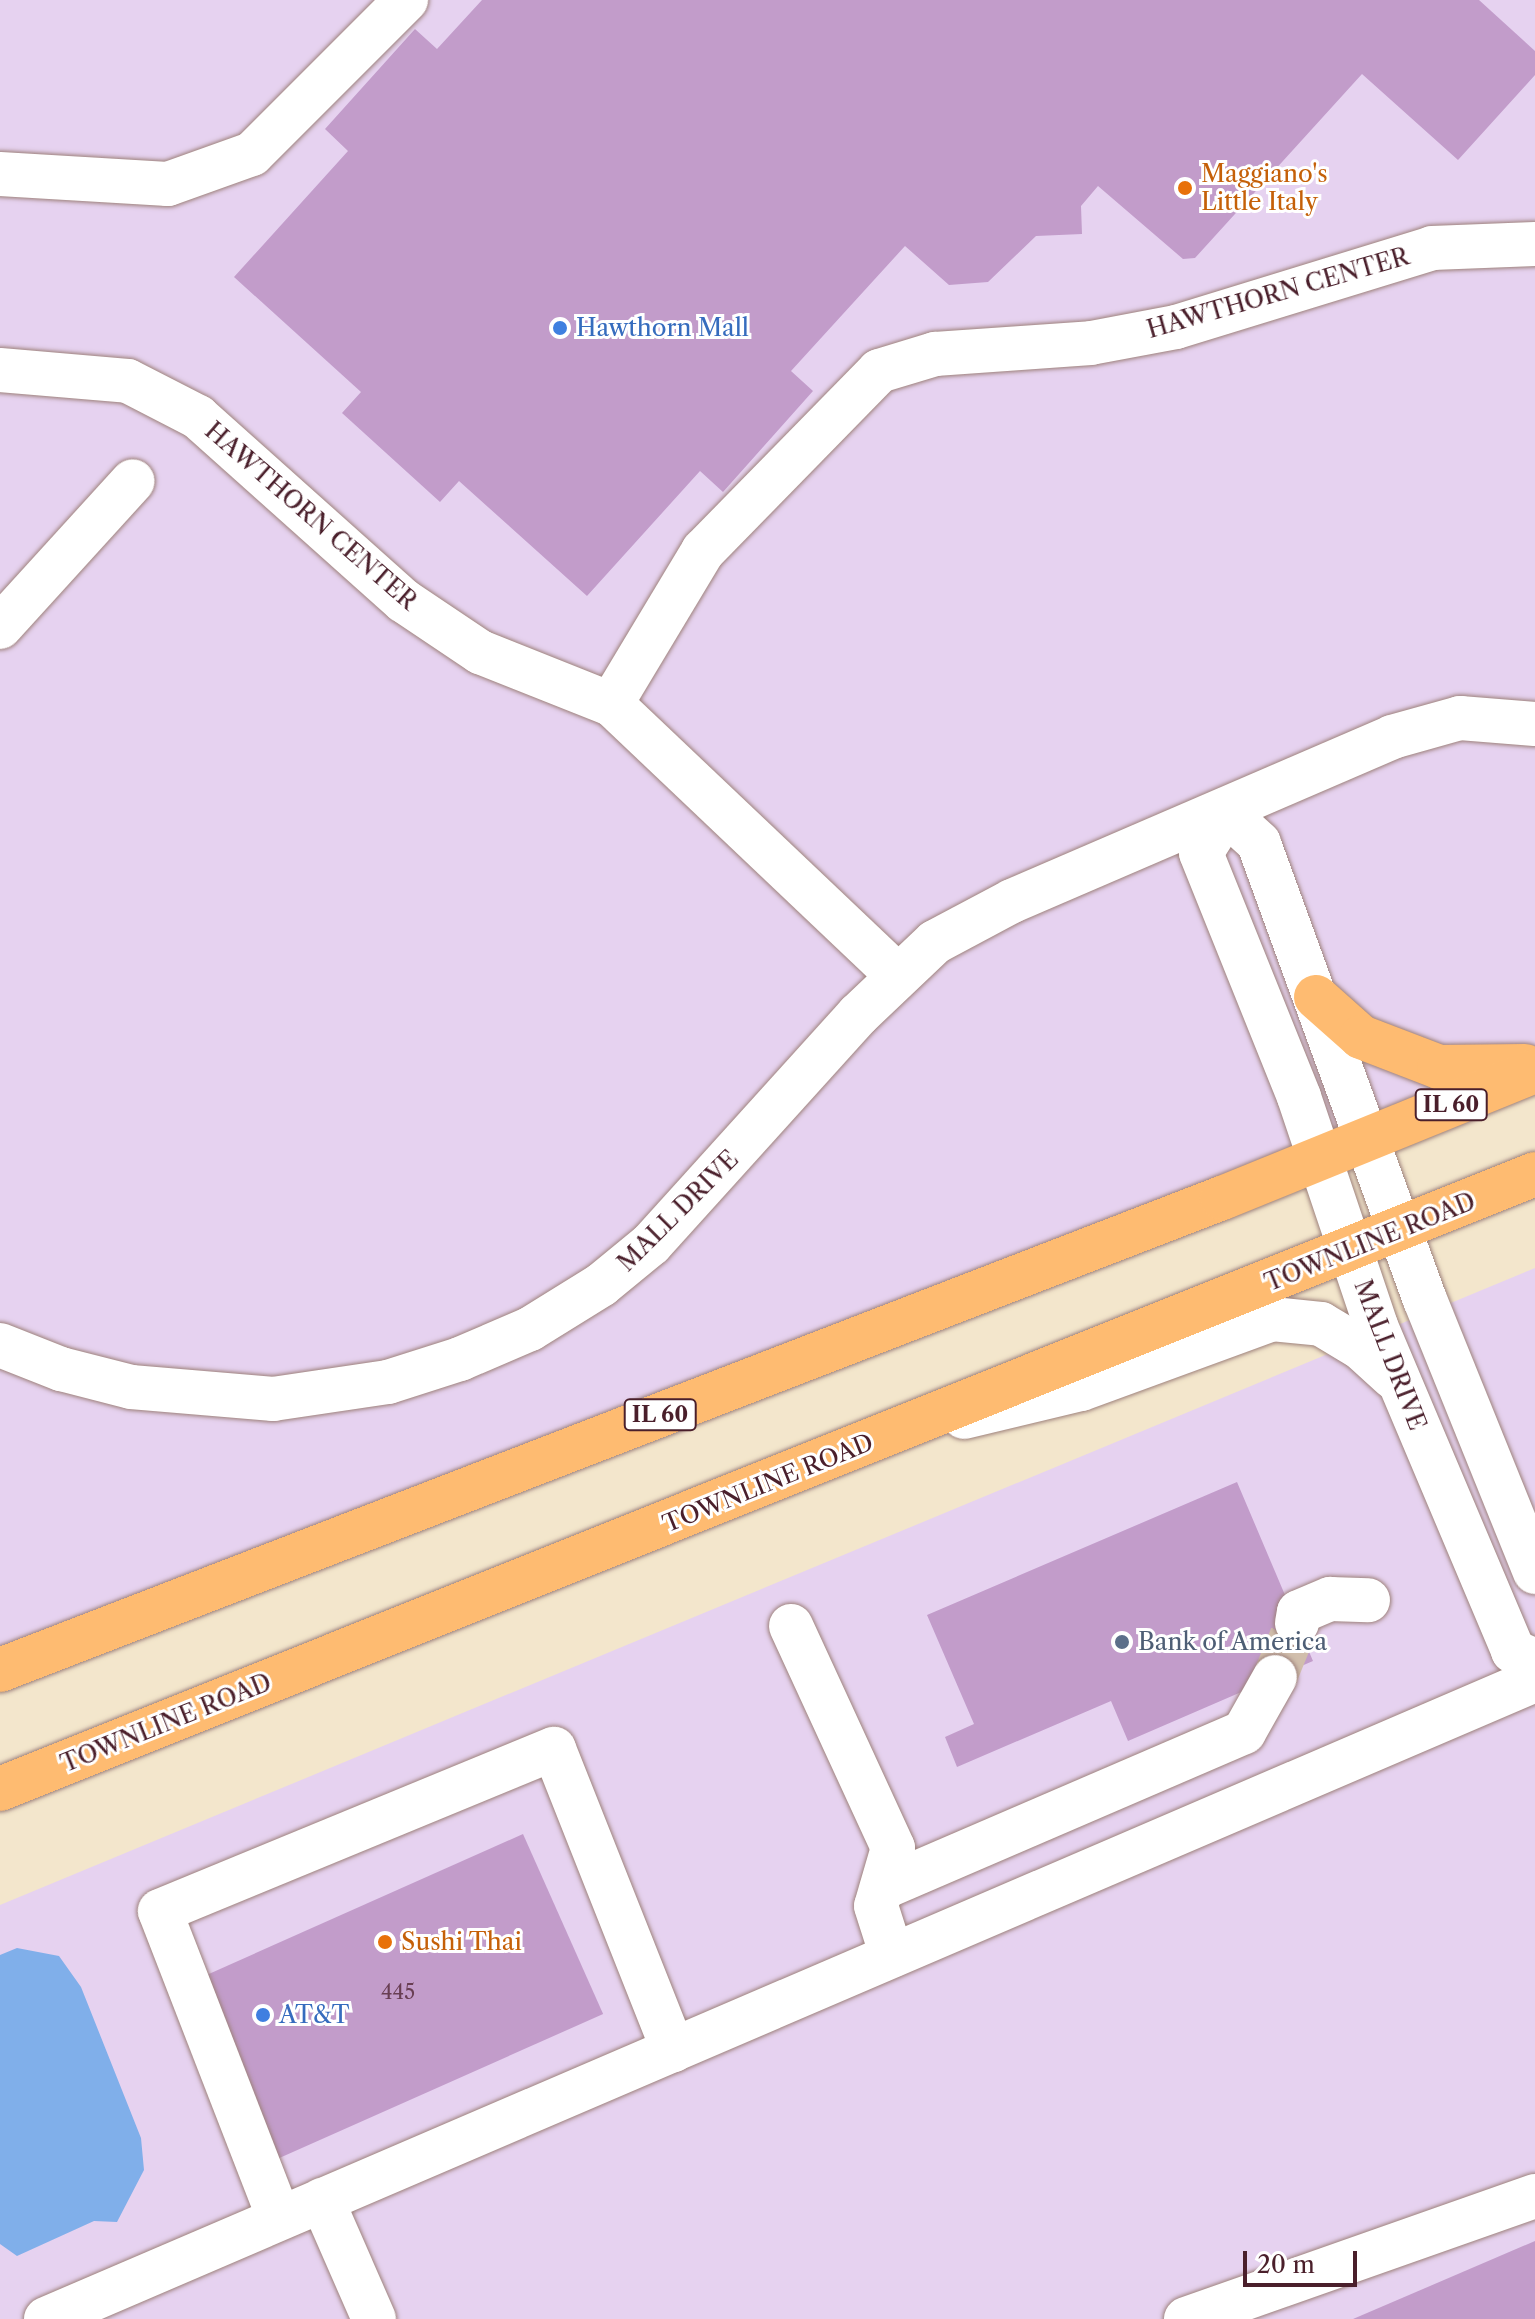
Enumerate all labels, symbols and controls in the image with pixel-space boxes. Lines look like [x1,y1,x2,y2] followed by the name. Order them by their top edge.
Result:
[1201,160,1328,216] place label: Maggiano's Little Italy
[1176,179,1194,197] marker: Maggiano's Little Italy
[1144,242,1412,344] street label: HAWTHORN CENTER
[576,314,749,342] place label: Hawthorn Mall
[551,319,569,337] marker: Hawthorn Mall
[199,416,423,616] street label: HAWTHORN CENTER
[1413,1087,1489,1123] road number: IL 60
[611,1144,745,1278] street label: MALL DRIVE
[1261,1187,1479,1297] street label: TOWNLINE ROAD
[1348,1275,1432,1435] street label: MALL DRIVE
[622,1397,698,1433] road number: IL 60
[659,1428,877,1538] street label: TOWNLINE ROAD
[1138,1628,1329,1656] place label: Bank of America
[1113,1633,1131,1651] marker: Bank of America
[57,1668,275,1778] street label: TOWNLINE ROAD
[401,1928,522,1956] place label: Sushi Thai
[376,1933,394,1951] marker: Sushi Thai
[381,1980,415,2004] house number: 445
[279,2001,349,2029] place label: AT&T
[254,2006,272,2024] marker: AT&T
[1247,2235,1361,2285] scale bar
[1257,2250,1315,2279] text: 20 m

